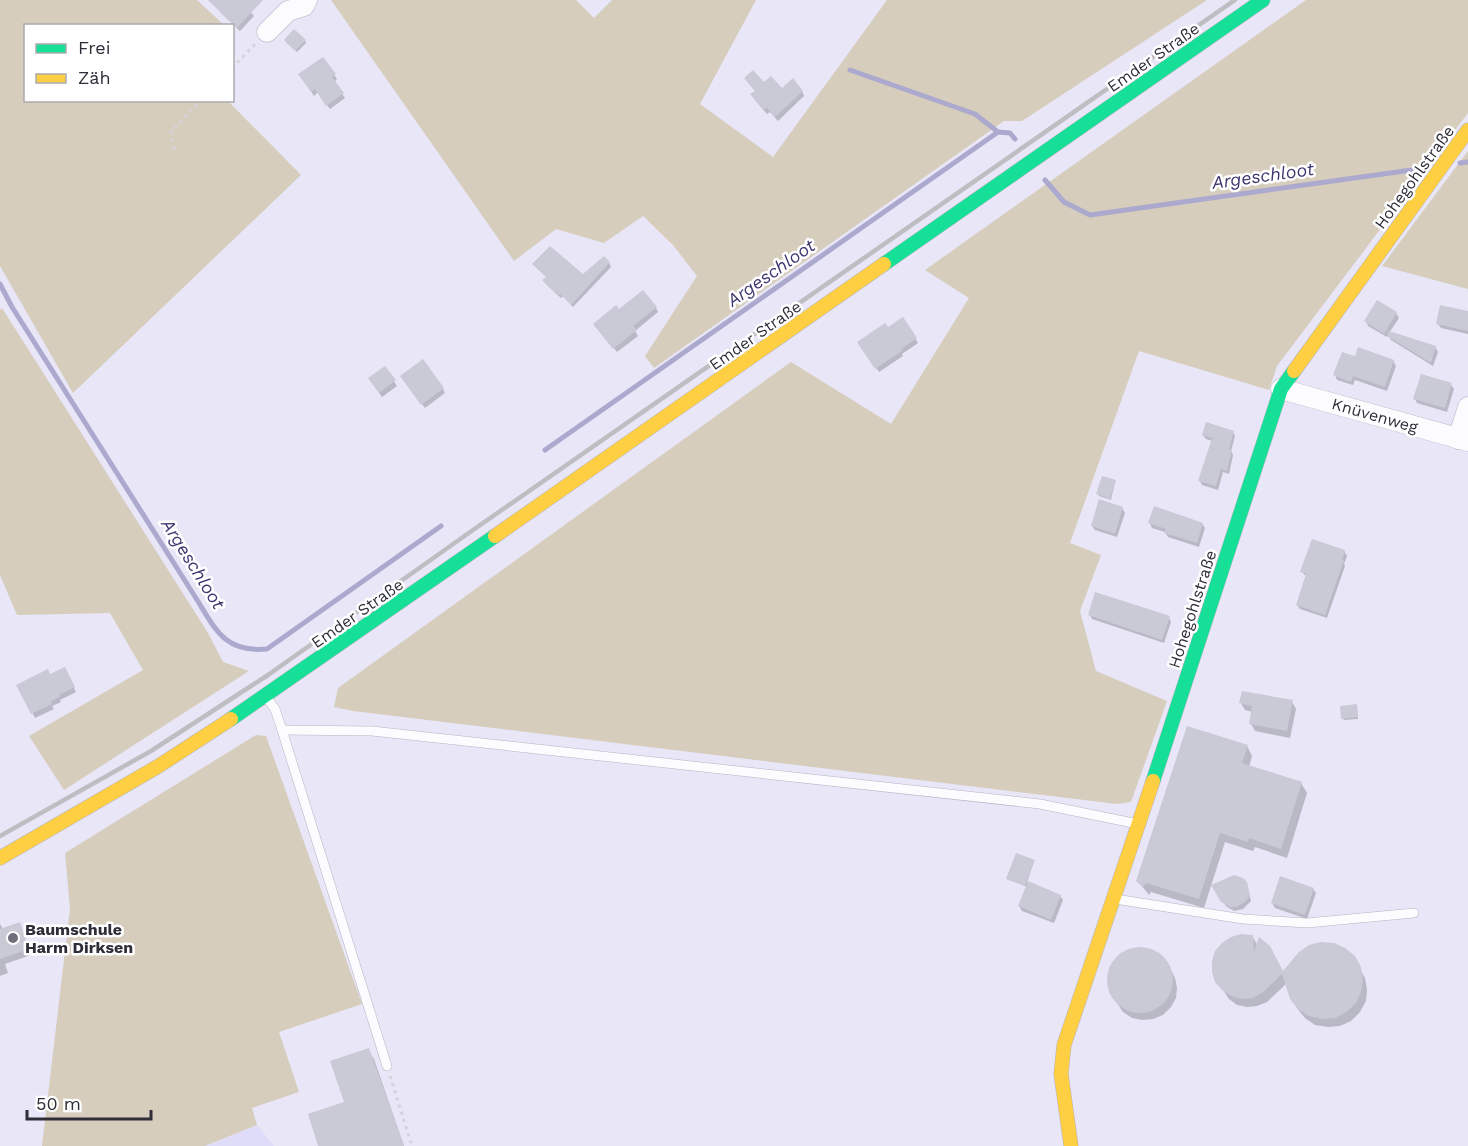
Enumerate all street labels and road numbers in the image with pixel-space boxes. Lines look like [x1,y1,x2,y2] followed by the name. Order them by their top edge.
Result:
[1104,19,1203,96] street label: Emder Straße
[1371,122,1458,233] street label: Hohegohlstraße
[706,297,805,374] street label: Emder Straße
[1330,394,1420,437] street label: Knüvenweg
[1164,548,1220,671] street label: Hohegohlstraße
[308,575,407,652] street label: Emder Straße

